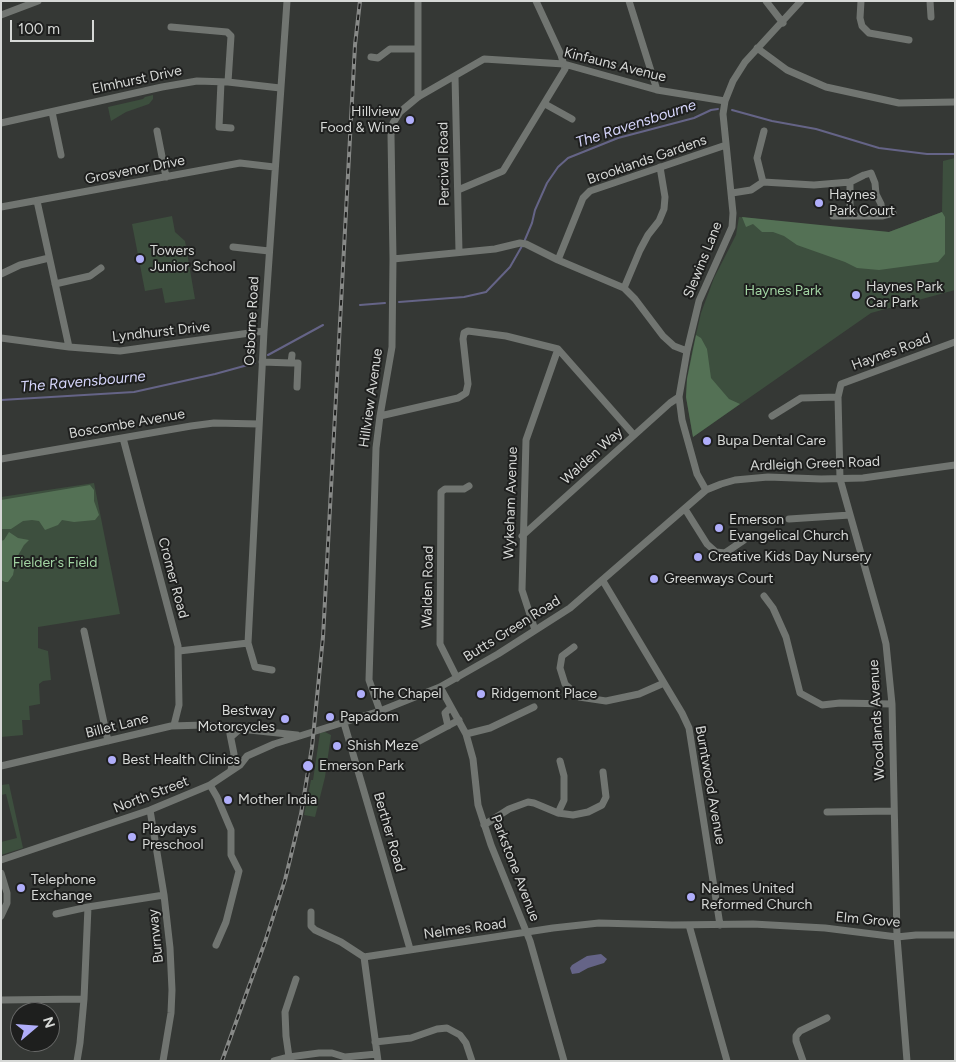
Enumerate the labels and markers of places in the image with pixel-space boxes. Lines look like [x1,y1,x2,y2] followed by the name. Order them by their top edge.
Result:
[320,104,400,136] place label: Hillview Food & Wine
[404,114,416,126] marker: Hillview Food & Wine
[829,187,895,220] place label: Haynes Park Court
[813,197,825,209] marker: Haynes Park Court
[150,243,236,276] place label: Towers Junior School
[134,253,146,265] marker: Towers Junior School
[866,279,943,312] place label: Haynes Park Car Park
[850,289,862,301] marker: Haynes Park Car Park
[717,433,826,449] place label: Bupa Dental Care
[701,435,713,447] marker: Bupa Dental Care
[729,512,849,544] place label: Emerson Evangelical Church
[713,522,725,534] marker: Emerson Evangelical Church
[708,549,871,565] place label: Creative Kids Day Nursery
[692,551,704,563] marker: Creative Kids Day Nursery
[664,571,774,587] place label: Greenways Court
[648,573,660,585] marker: Greenways Court
[371,686,442,702] place label: The Chapel
[491,686,597,702] place label: Ridgemont Place
[355,688,367,700] marker: The Chapel
[475,688,487,700] marker: Ridgemont Place
[198,703,275,736] place label: Bestway Motorcycles
[340,709,399,725] place label: Papadom
[324,711,336,723] marker: Papadom
[279,713,291,725] marker: Bestway Motorcycles
[347,738,418,754] place label: Shish Meze
[331,740,343,752] marker: Shish Meze
[122,752,240,768] place label: Best Health Clinics
[106,754,118,766] marker: Best Health Clinics
[319,758,404,774] place label: Emerson Park
[301,759,315,773] marker: Emerson Park
[238,792,317,808] place label: Mother India
[222,794,234,806] marker: Mother India
[142,821,204,854] place label: Playdays Preschool
[126,831,138,843] marker: Playdays Preschool
[31,872,96,904] place label: Telephone Exchange
[701,881,812,914] place label: Nelmes United Reformed Church
[15,882,27,894] marker: Telephone Exchange
[685,891,697,903] marker: Nelmes United Reformed Church

